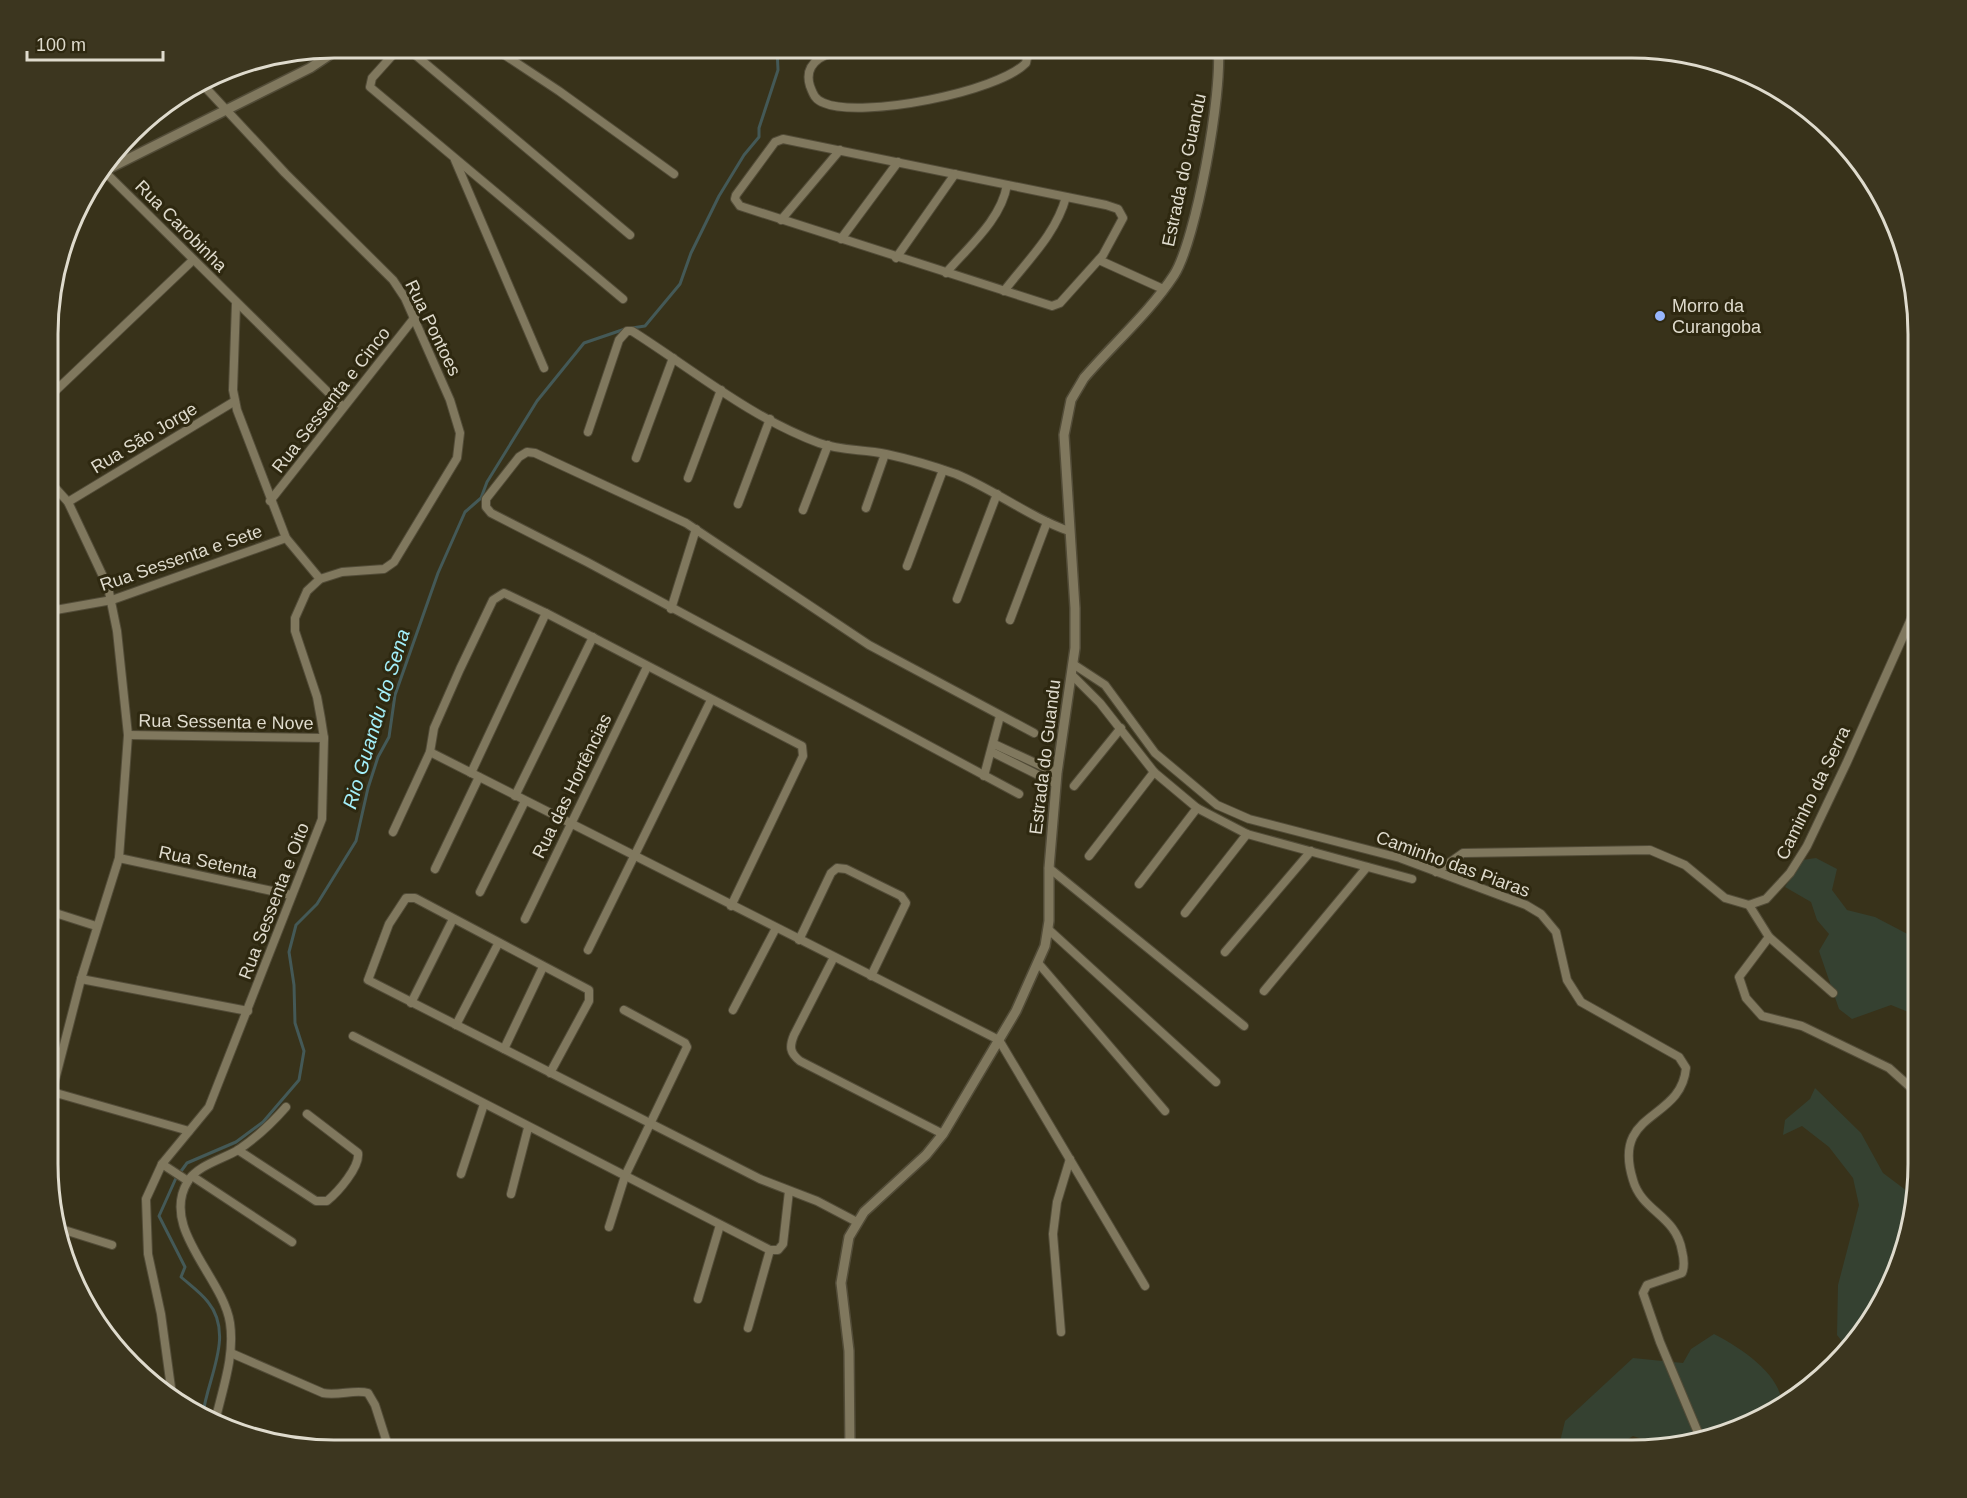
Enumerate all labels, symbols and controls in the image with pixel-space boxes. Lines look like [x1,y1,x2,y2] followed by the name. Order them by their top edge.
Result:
[27,24,164,62] scale bar
[36,35,86,55] text: 100 m
[1158,92,1210,248] street label: Estrada do Guandu
[131,176,232,277] street label: Rua Carobinha
[401,277,465,379] street label: Rua Pontoes
[1672,296,1762,337] place label: Morro da Curangoba
[1653,309,1667,323] marker: Morro da Curangoba
[268,323,394,477] street label: Rua Sessenta e Cinco
[87,399,201,477] street label: Rua São Jorge
[97,521,265,595] street label: Rua Sessenta e Sete
[338,626,414,812] water label: Rio Guandu do Sena
[1026,678,1064,836] street label: Estrada do Guandu
[138,710,314,734] street label: Rua Sessenta e Nove
[528,711,616,861] street label: Rua das Hortências
[1772,722,1854,863] street label: Caminho da Serra
[235,820,313,982] street label: Rua Sessenta e Oito
[1373,827,1533,901] street label: Caminho das Piaras
[157,842,260,882] street label: Rua Setenta

